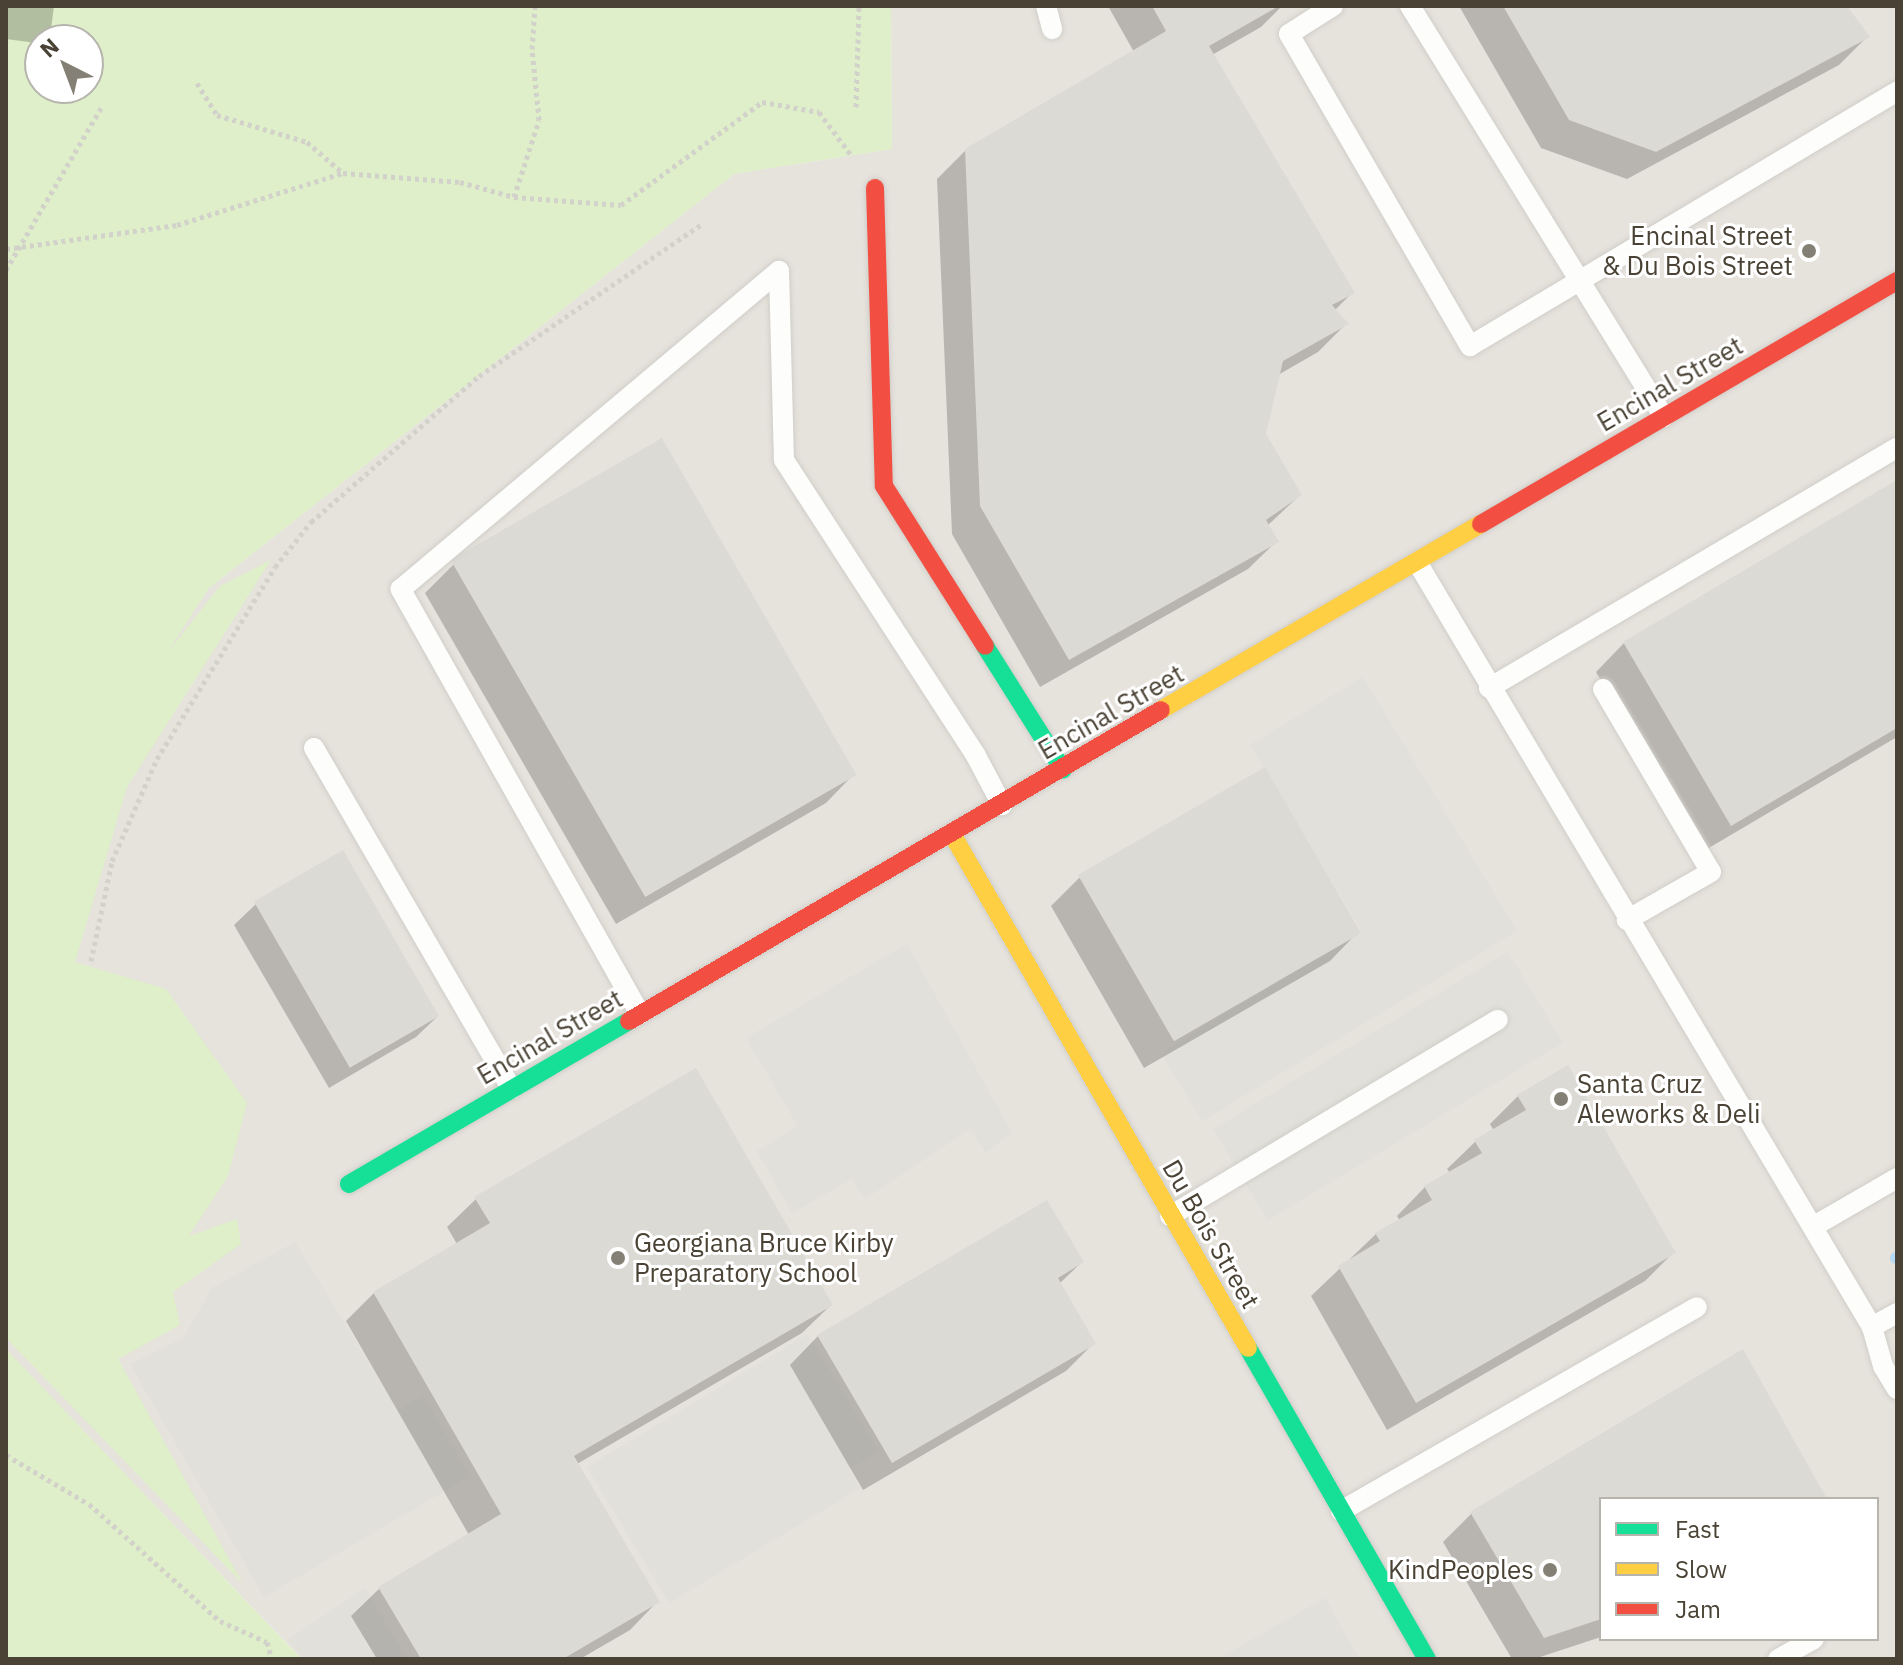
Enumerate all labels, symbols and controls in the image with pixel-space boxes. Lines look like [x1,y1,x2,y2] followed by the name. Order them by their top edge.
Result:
[24,24,104,104] north arrow
[33,31,65,63] text: N
[1602,220,1793,282] place label: Encinal Street & Du Bois Street
[1800,242,1818,260] marker: Encinal Street & Du Bois Street
[1592,330,1748,438] street label: Encinal Street
[1033,658,1189,766] street label: Encinal Street
[472,983,628,1091] street label: Encinal Street
[1577,1068,1761,1130] place label: Santa Cruz Aleworks & Deli
[1552,1090,1570,1108] marker: Santa Cruz Aleworks & Deli
[1156,1154,1266,1314] street label: Du Bois Street
[634,1227,894,1288] place label: Georgiana Bruce Kirby Preparatory School
[609,1249,627,1267] marker: Georgiana Bruce Kirby Preparatory School
[1599,1497,1879,1641] legend
[1675,1513,1720,1545] text: Fast
[1675,1553,1727,1585] text: Slow
[1388,1554,1534,1586] place label: KindPeoples
[1541,1561,1559,1579] marker: KindPeoples
[1675,1593,1721,1625] text: Jam

